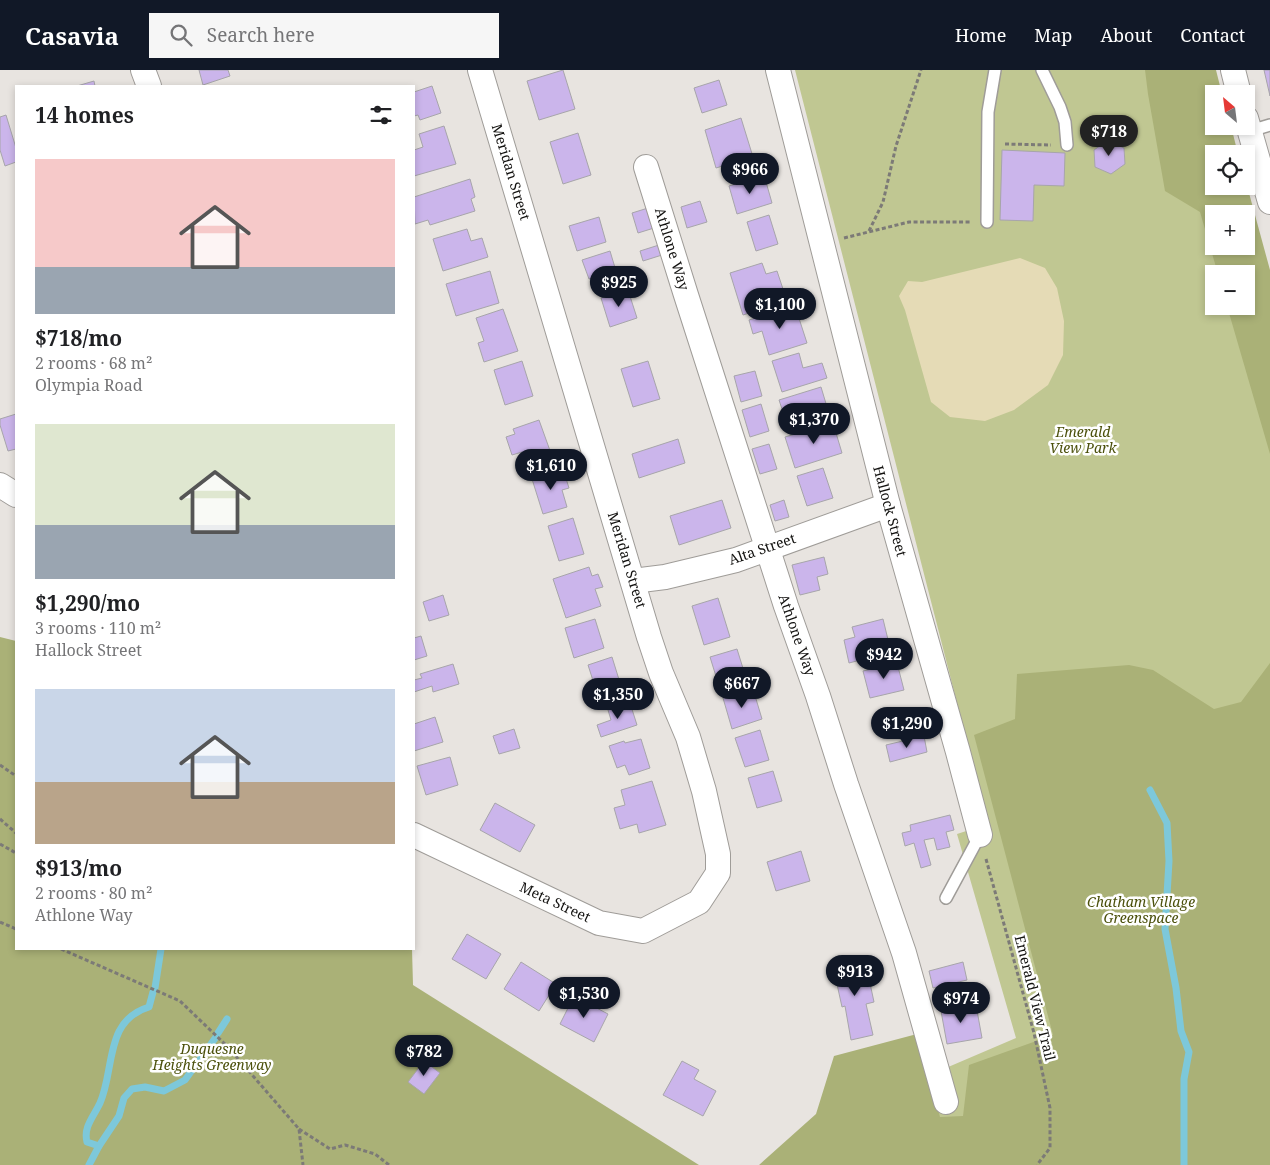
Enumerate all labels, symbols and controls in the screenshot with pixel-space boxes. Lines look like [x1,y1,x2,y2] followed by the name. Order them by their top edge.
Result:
[149,13,499,58] search box
[25,19,119,52] text: Casavia
[167,21,195,49] icon: search
[207,22,315,48] text: Search here
[955,23,1006,47] text: Home
[1034,23,1072,47] text: Map
[1100,23,1152,47] text: About
[1180,23,1245,47] text: Contact
[1205,85,1255,135] north arrow
[1205,85,1255,315] map controls
[35,101,134,129] text: 14 homes
[367,101,395,129] icon: filters
[1079,114,1139,157] pin: $718
[1091,120,1127,142] text: $718
[488,121,535,222] street label: Meridan Street
[1205,145,1255,195] button: locate
[720,152,780,195] pin: $966
[732,158,768,180] text: $966
[170,192,260,282] icon: home
[651,205,694,293] street label: Athlone Way
[1205,205,1255,255] button: +
[1205,265,1255,315] button: −
[589,266,649,308] pin: $925
[601,271,637,293] text: $925
[739,288,821,330] pin: $1,100
[755,293,805,315] text: $1,100
[35,324,122,352] text: $718/mo
[35,352,152,374] text: 2 rooms · 68 m²
[35,374,143,396] text: Olympia Road
[773,402,855,445] pin: $1,370
[789,408,839,430] text: $1,370
[1049,422,1118,457] park label: Emerald View Park
[510,448,592,491] pin: $1,610
[526,454,576,476] text: $1,610
[170,457,260,547] icon: home
[869,463,912,559] street label: Hallock Street
[604,509,651,610] street label: Meridan Street
[726,528,798,569] street label: Alta Street
[35,589,140,617] text: $1,290/mo
[775,591,820,678] street label: Athlone Way
[35,617,161,639] text: 3 rooms · 110 m²
[854,638,914,680] pin: $942
[35,639,142,661] text: Hallock Street
[866,643,902,665] text: $942
[712,666,772,709] pin: $667
[724,672,760,694] text: $667
[577,678,659,720] pin: $1,350
[593,683,643,705] text: $1,350
[866,706,948,749] pin: $1,290
[882,712,932,734] text: $1,290
[170,722,260,812] icon: home
[35,854,122,882] text: $913/mo
[517,877,594,926] street label: Meta Street
[35,882,152,904] text: 2 rooms · 80 m²
[1087,892,1195,927] park label: Chatham Village Greenspace
[35,904,133,926] text: Athlone Way
[1011,933,1060,1063] street label: Emerald View Trail
[825,954,885,997] pin: $913
[837,960,873,982] text: $913
[543,976,625,1019] pin: $1,530
[559,982,609,1004] text: $1,530
[931,982,991,1024] pin: $974
[943,987,979,1009] text: $974
[394,1034,454,1077] pin: $782
[152,1039,271,1074] park label: Duquesne Heights Greenway
[406,1040,442,1062] text: $782

